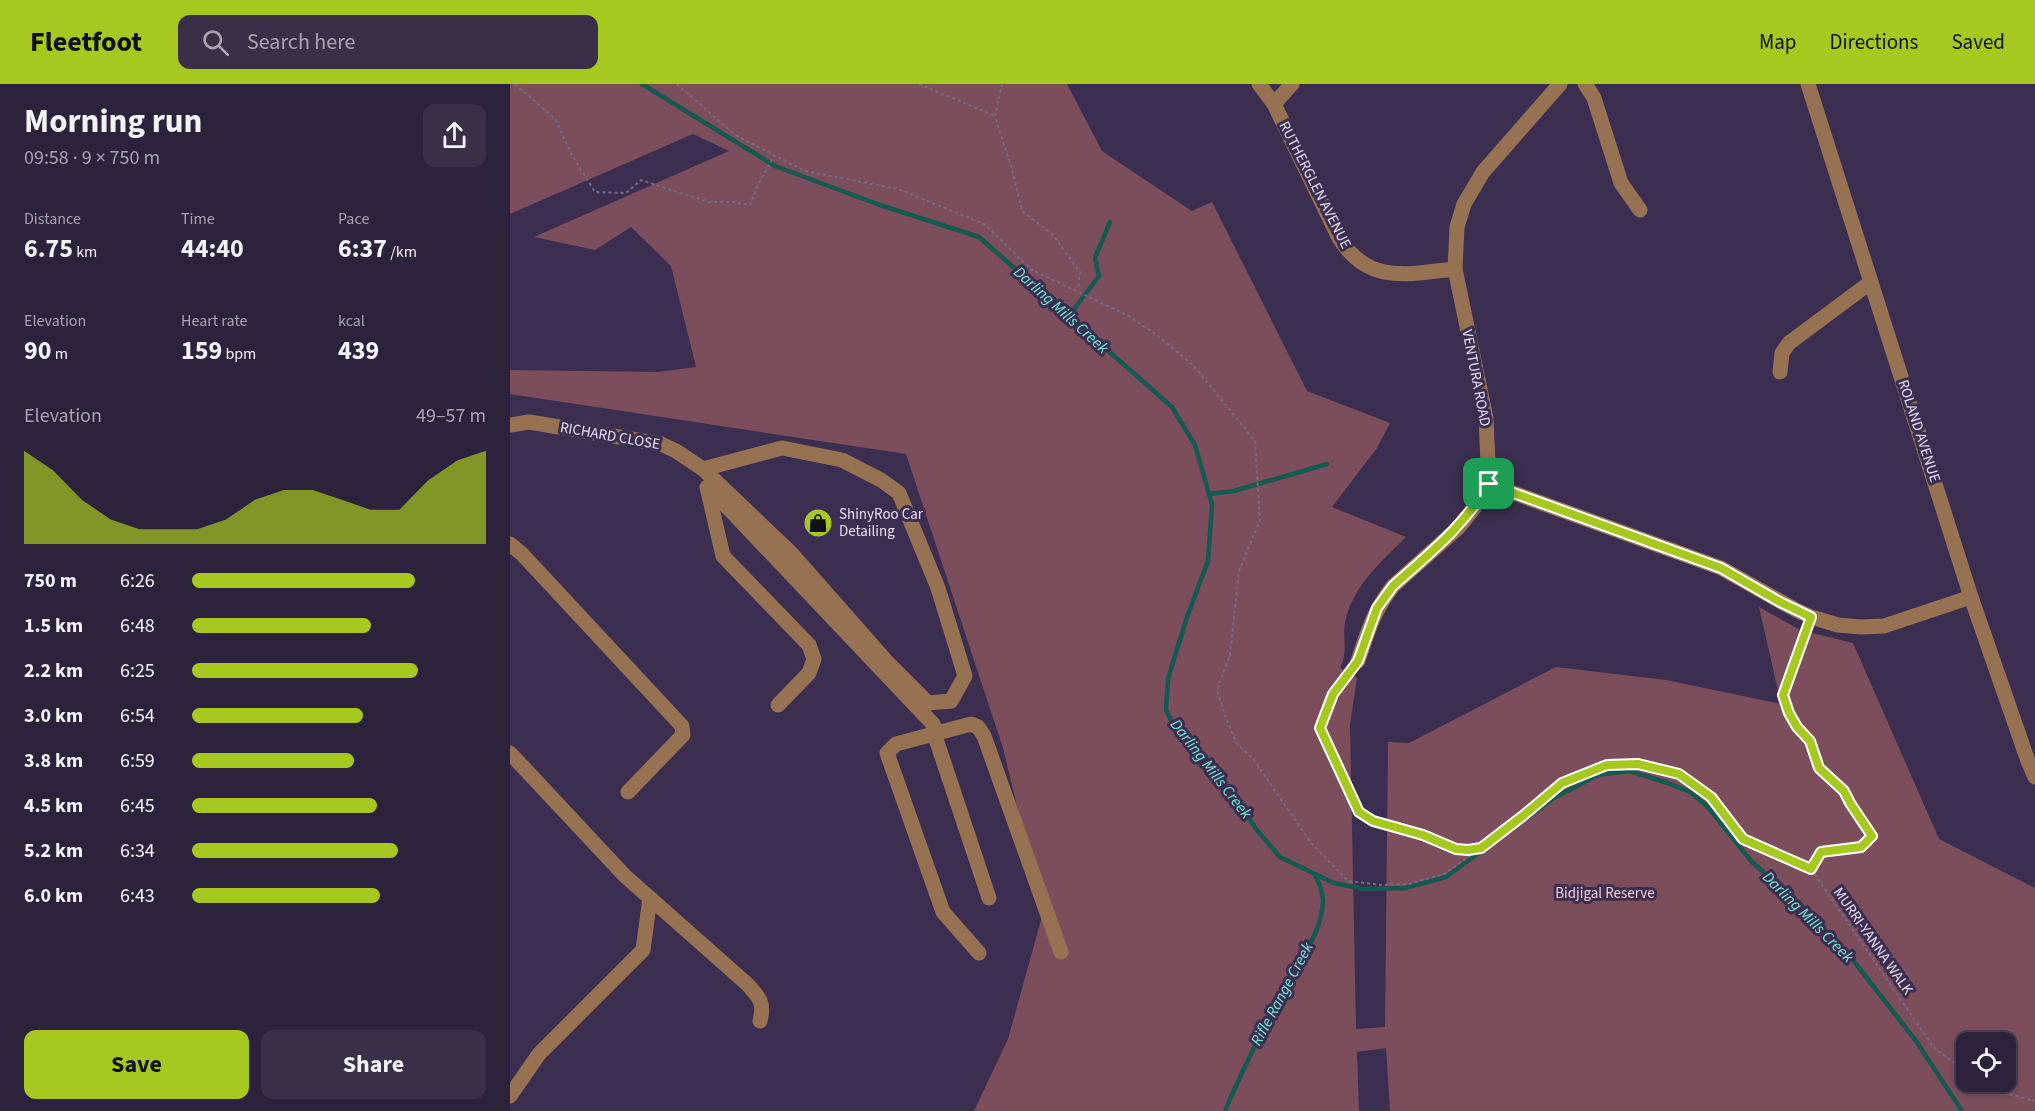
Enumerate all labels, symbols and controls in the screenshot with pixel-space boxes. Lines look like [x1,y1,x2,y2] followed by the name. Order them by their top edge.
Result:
[178,15,598,69] search box
[30,22,142,62] text: Fleetfoot
[199,26,232,59] icon: search
[247,26,355,58] text: Search here
[1759,27,1797,57] text: Map
[1830,27,1918,57] text: Directions
[1951,27,2005,57] text: Saved
[24,98,202,145] text: Morning run
[423,104,486,167] button: share
[1274,118,1356,252] street label: RUTHERGLEN AVENUE
[24,144,160,172] text: 09:58 · 9 × 750 m
[24,208,81,230] text: Distance
[181,208,215,230] text: Time
[338,208,369,230] text: Pace
[24,230,73,267] text: 6.75
[181,230,244,267] text: 44:40
[338,230,387,267] text: 6:37
[73,241,97,263] text: km
[387,241,417,263] text: /km
[1009,261,1114,359] water label: Darling Mills Creek
[24,310,86,332] text: Elevation
[181,310,248,332] text: Heart rate
[338,310,365,332] text: kcal
[1456,328,1496,428] street label: VENTURA ROAD
[24,332,51,369] text: 90
[181,332,222,369] text: 159
[338,332,379,369] text: 439
[51,343,68,365] text: m
[222,343,256,365] text: bpm
[1893,377,1946,485] street label: ROLAND AVENUE
[24,402,102,430] text: Elevation
[416,402,486,430] text: 49–57 m
[558,417,662,455] street label: RICHARD CLOSE
[1463,458,1514,509] pin
[1472,467,1505,500] icon: arrive
[839,504,924,542] place label: ShinyRoo Car Detailing
[802,507,834,539] shop icon: ShinyRoo Car Detailing
[24,567,77,595] text: 750 m
[120,567,155,595] text: 6:26
[24,612,83,640] text: 1.5 km
[120,612,155,640] text: 6:48
[24,657,83,685] text: 2.2 km
[120,657,155,685] text: 6:25
[24,702,83,730] text: 3.0 km
[120,702,155,730] text: 6:54
[1165,715,1257,824] water label: Darling Mills Creek
[24,747,83,775] text: 3.8 km
[120,747,155,775] text: 6:59
[24,792,83,820] text: 4.5 km
[120,792,155,820] text: 6:45
[24,837,83,865] text: 5.2 km
[120,837,155,865] text: 6:34
[1757,866,1859,968] water label: Darling Mills Creek
[24,882,83,910] text: 6.0 km
[120,882,155,910] text: 6:43
[1555,883,1655,904] park label: Bidjigal Reserve
[1828,883,1918,999] street label: MURRI-YANNA WALK
[1245,938,1319,1050] water label: Rifle Range Creek
[24,1030,249,1099] button: Save
[261,1030,486,1099] button: Share
[1956,1032,2016,1092] map controls
[1956,1032,2016,1092] button: locate

